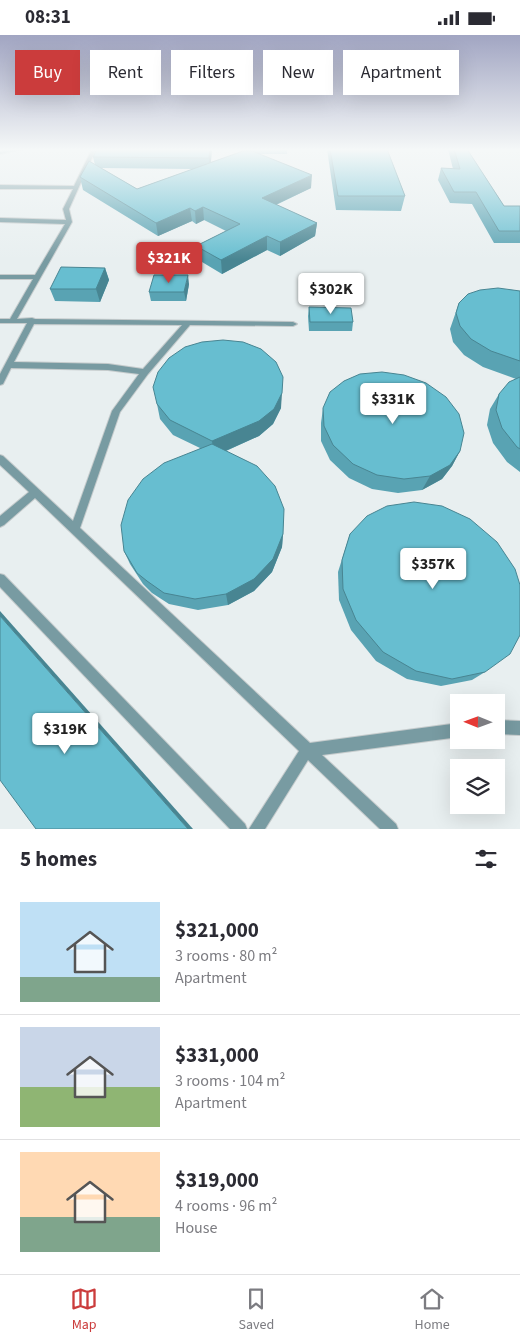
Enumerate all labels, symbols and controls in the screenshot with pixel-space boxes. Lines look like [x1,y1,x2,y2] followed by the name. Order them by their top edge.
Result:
[25,4,71,31] text: 08:31
[15,50,80,95] chip: Buy
[90,50,161,95] chip: Rent
[171,50,253,95] chip: Filters
[263,50,333,95] chip: New
[343,50,459,95] chip: Apartment
[134,241,204,284] pin: $321K
[147,247,191,269] text: $321K
[296,273,366,315] pin: $302K
[309,278,353,300] text: $302K
[358,383,428,425] pin: $331K
[371,388,415,410] text: $331K
[398,547,468,590] pin: $357K
[411,553,455,575] text: $357K
[450,694,505,749] north arrow
[450,694,505,814] map controls
[30,713,100,755] pin: $319K
[43,718,87,740] text: $319K
[450,759,505,814] button: layers
[20,844,97,874] text: 5 homes
[472,845,500,873] icon: filters
[175,915,259,945] text: $321,000
[60,922,120,982] icon: home
[175,945,277,967] text: 3 rooms · 80 m²
[175,967,247,989] text: Apartment
[175,1040,259,1070] text: $331,000
[60,1047,120,1107] icon: home
[175,1070,285,1092] text: 3 rooms · 104 m²
[175,1092,247,1114] text: Apartment
[175,1165,259,1195] text: $319,000
[60,1172,120,1232] icon: home
[175,1195,277,1217] text: 4 rooms · 96 m²
[175,1217,217,1239] text: House
[70,1285,98,1335] tab: Map
[238,1285,274,1335] tab: Saved
[415,1285,450,1335] tab: Home

